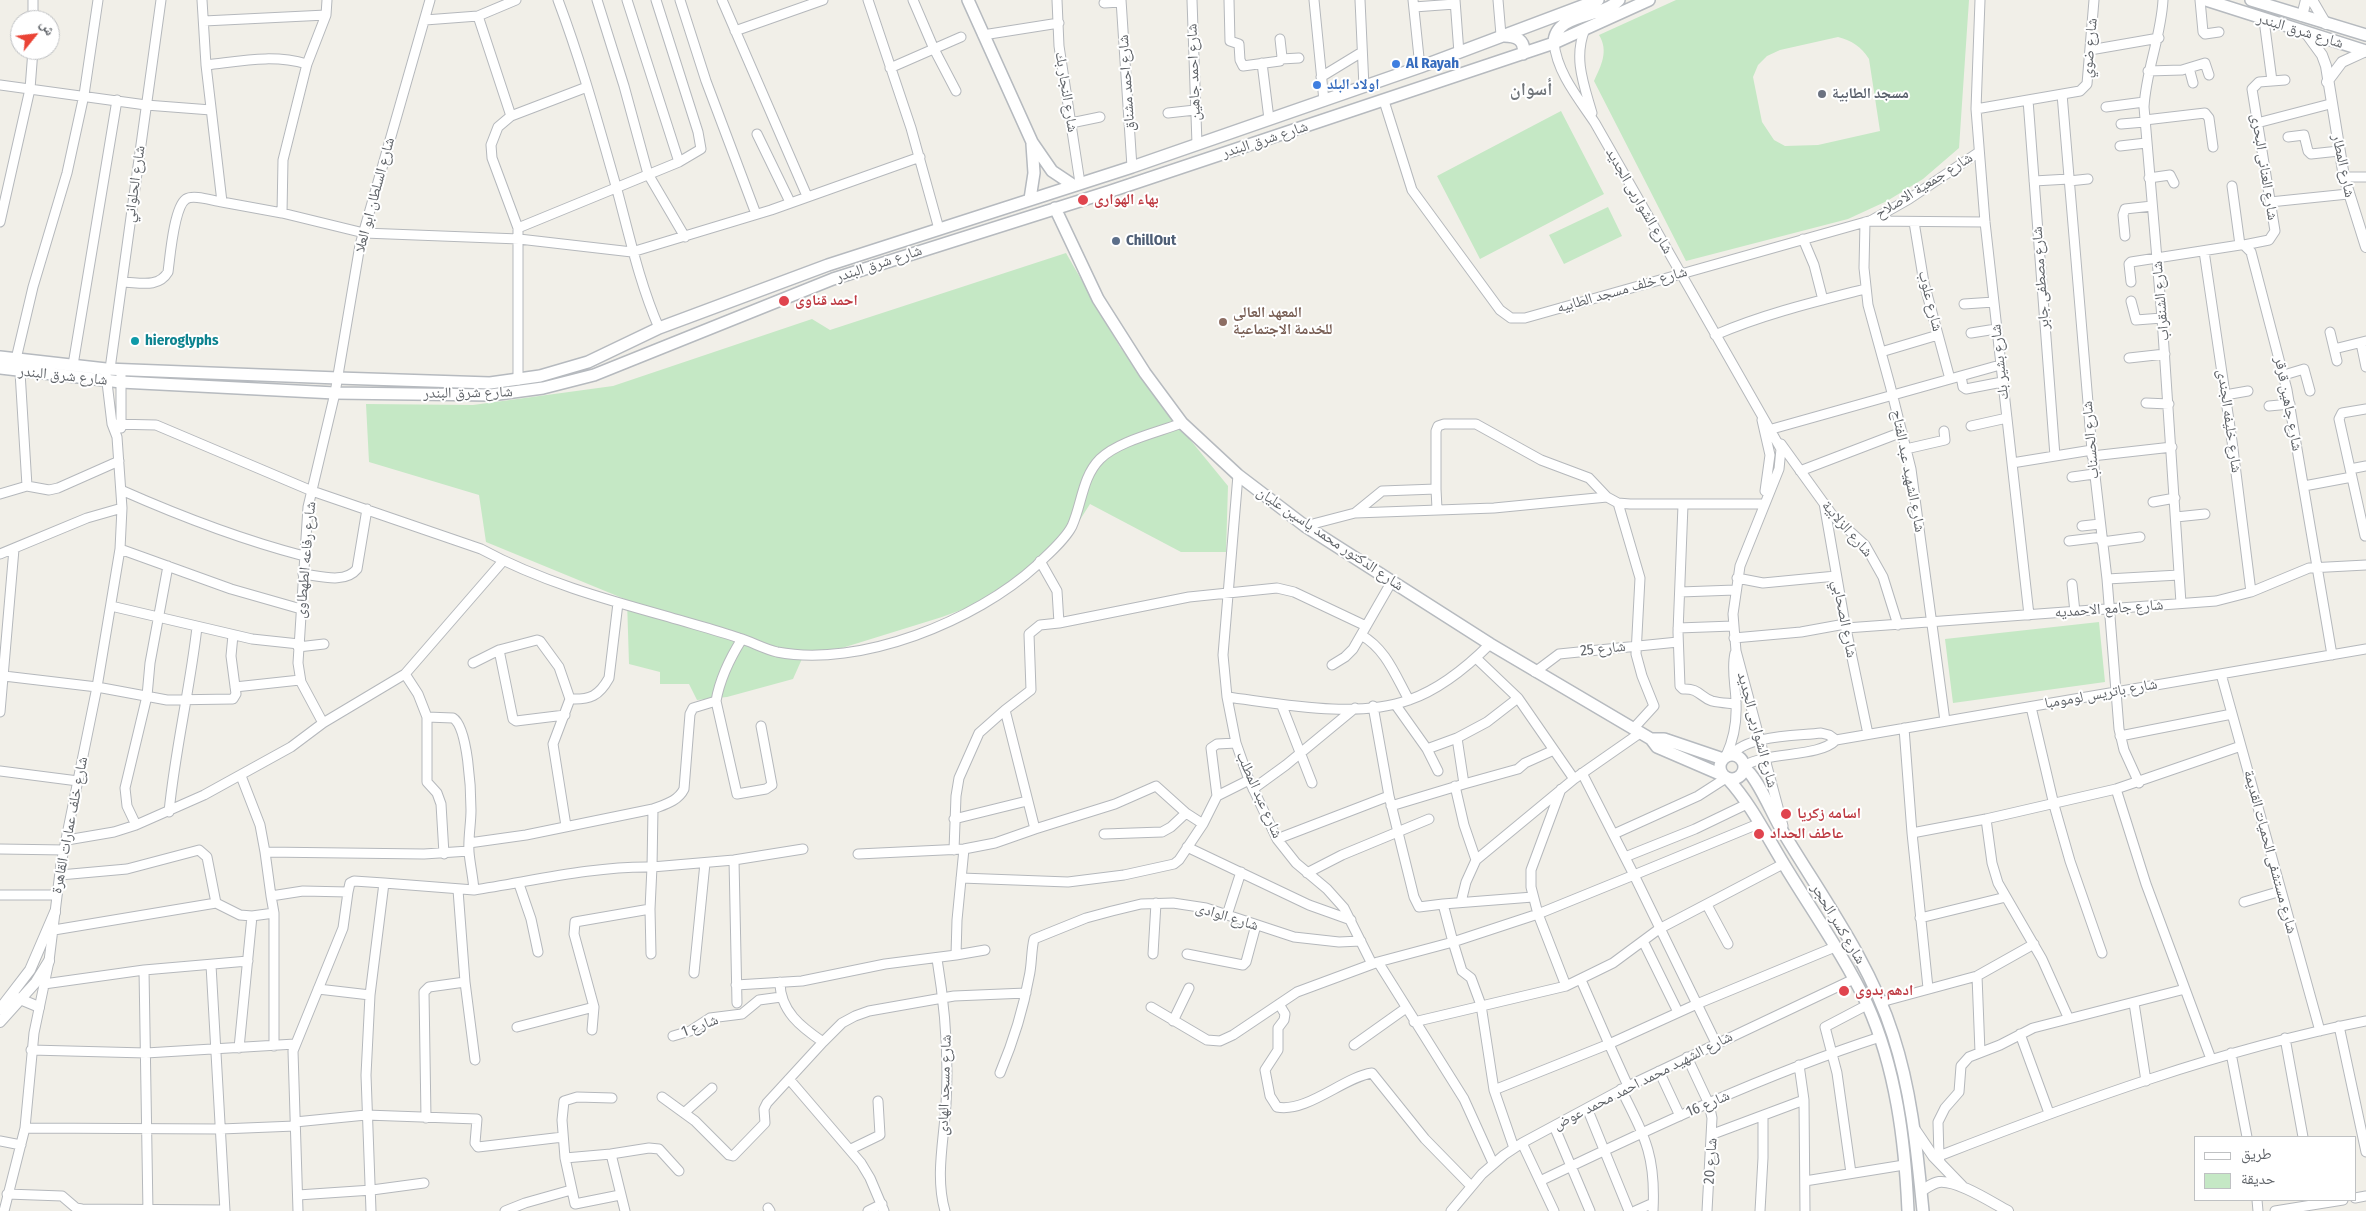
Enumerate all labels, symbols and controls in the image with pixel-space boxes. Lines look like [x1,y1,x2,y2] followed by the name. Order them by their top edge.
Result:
[2255,9,2345,53] street label: شارع شرق البندر
[10,10,60,60] north arrow
[37,17,59,39] text: ش
[2078,17,2102,79] street label: شارع ضوي
[1183,23,1205,121] street label: شارع احمد جاهين
[1115,34,1139,132] street label: شارع احمد مشناق
[1051,50,1081,134] street label: شارع النجار بك
[1406,55,1459,73] place label: Al Rayah
[1390,58,1402,70] marker: Al Rayah
[1327,76,1379,94] place label: اولاد البلد
[1311,79,1323,91] marker: اولاد البلد
[1510,79,1552,101] district label: أسوان
[1832,85,1909,103] place label: مسجد الطابية
[1816,88,1828,100] marker: مسجد الطابية
[2247,112,2281,222] street label: شارع العنانى البحرى
[1220,118,1310,162] street label: شارع شرق البندر
[2328,133,2358,199] street label: شارع المطار
[351,136,399,254] street label: شارع السلطان ابو العلا
[121,144,149,224] street label: شارع الحلواني
[1601,145,1677,257] street label: شارع الشواربى الجديد
[1872,149,1976,223] street label: شارع جمعية الاصلاح
[1094,191,1159,209] place label: بهاء الهوارى
[1076,193,1090,207] marker: بهاء الهوارى
[2028,226,2054,330] street label: شارع مصطفى جابر
[1126,232,1176,250] place label: ChillOut
[1110,235,1122,247] marker: ChillOut
[834,242,924,286] street label: شارع شرق البندر
[2149,260,2173,342] street label: شارع الشنقراب
[1555,263,1689,317] street label: شارع خلف مسجد الطابيه
[1914,269,1946,333] street label: شارع علوب
[795,292,858,310] place label: احمد قناوى
[777,294,791,308] marker: احمد قناوى
[1233,304,1333,339] place label: المعهد العالى للخدمة الاجتماعية
[1217,316,1229,328] marker: المعهد العالى للخدمة الاجتماعية
[1987,323,2013,401] street label: شارع بشير بك
[145,332,219,350] place label: hieroglyphs
[129,335,141,347] marker: hieroglyphs
[2270,355,2306,453] street label: شارع جاهين قرقر
[17,362,109,390] street label: شارع شرق البندر
[2213,368,2245,474] street label: شارع خليفه الجندى
[423,383,513,403] street label: شارع شرق البندر
[2079,400,2103,480] street label: شارع الحسناب
[1887,408,1929,534] street label: شارع الشهيد عبد الفتاح
[1253,483,1407,595] street label: شارع الدكتور محمد ياسين عليان
[1818,497,1876,561] street label: شارع الزلابية
[292,501,320,619] street label: شارع رفاعه الطهطاوى
[1828,579,1860,659] street label: شارع الصحابي
[2054,596,2164,622] street label: شارع جامع الاحمديه
[1579,638,1627,660] street label: شارع 25
[1733,670,1781,790] street label: شارع الشواربى الجديد
[2043,675,2159,713] street label: شارع باتريس لومومبا
[1232,749,1286,841] street label: شارع عبد المطلب
[48,755,92,895] street label: شارع خلف عمارات القاهرة
[2239,768,2301,936] street label: شارع مستشفى الحميات القديمة
[1797,805,1861,823] place label: اسامه زكريا
[1779,807,1793,821] marker: اسامه زكريا
[1770,825,1843,843] place label: عاطف الحداد
[1752,827,1766,841] marker: عاطف الحداد
[1807,881,1869,967] street label: شارع كسر الحجر
[1193,899,1261,935] street label: شارع الوادى
[1855,982,1913,1000] place label: ادهم بدوى
[1837,984,1851,998] marker: ادهم بدوى
[679,1011,721,1041] street label: شارع 1
[1550,1028,1736,1134] street label: شارع الشهيد محمد احمد محمد عوض
[934,1034,956,1136] street label: شارع مسجد الهادى
[1684,1087,1732,1121] street label: شارع 16
[2194,1136,2356,1201] legend
[1700,1137,1722,1185] street label: شارع 20
[2241,1145,2272,1163] text: طريق
[2241,1170,2275,1188] text: حديقة

